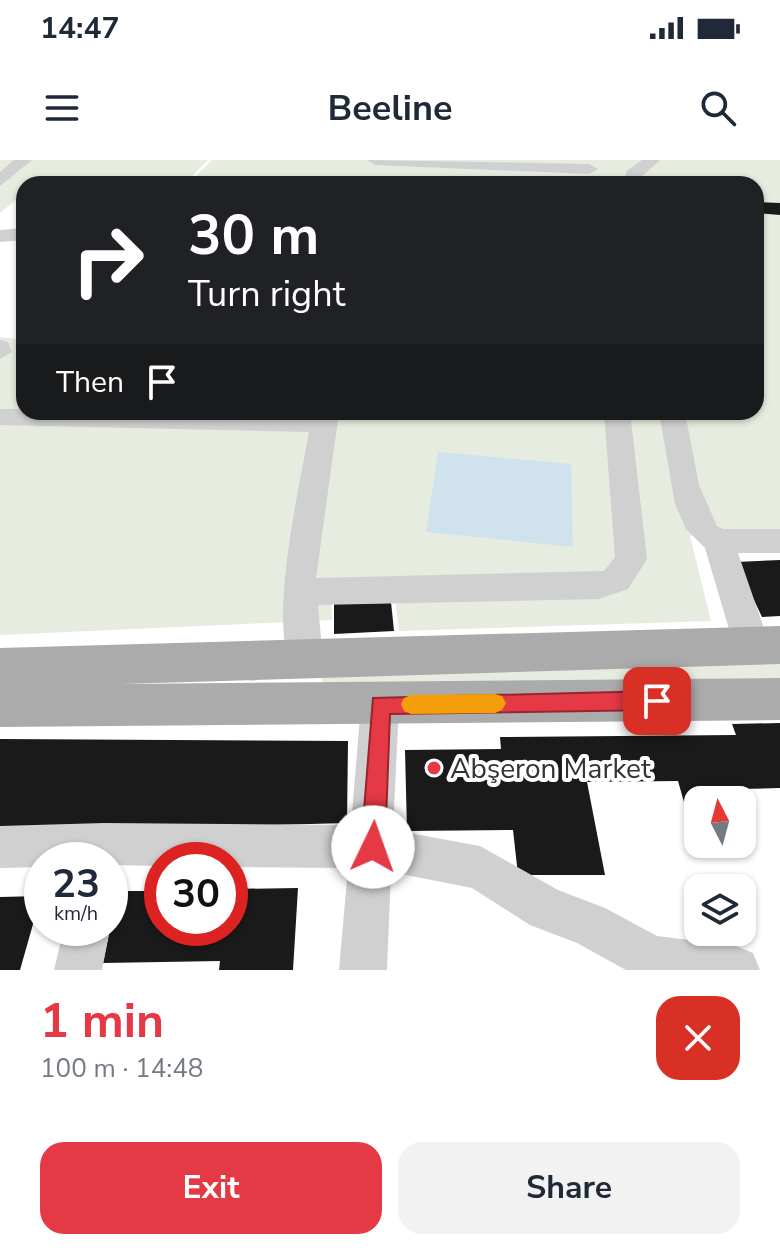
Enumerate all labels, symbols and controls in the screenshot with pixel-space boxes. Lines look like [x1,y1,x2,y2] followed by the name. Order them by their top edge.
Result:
[40,8,119,49] text: 14:47
[327,84,453,133] text: Beeline
[40,86,84,130] icon: menu
[696,86,740,130] icon: search
[188,197,319,274] text: 30 m
[56,208,160,312] icon: right
[188,270,345,319] text: Turn right
[140,360,184,404] icon: arrive
[56,362,124,403] text: Then
[623,667,691,735] pin
[635,679,679,723] icon: arrive
[450,750,651,788] place label: Abşeron Market
[425,759,443,777] marker: Abşeron Market
[684,786,756,858] north arrow
[684,786,756,946] map controls
[331,805,415,889] position arrow
[144,842,248,946] speed limit sign: 30
[52,857,100,911] text: 23
[684,874,756,946] button: layers
[54,900,98,927] text: km/h
[40,988,164,1054] text: 1 min
[656,996,740,1080] button: close
[40,1051,203,1086] text: 100 m · 14:48
[40,1142,382,1234] button: Exit
[398,1142,740,1234] button: Share

